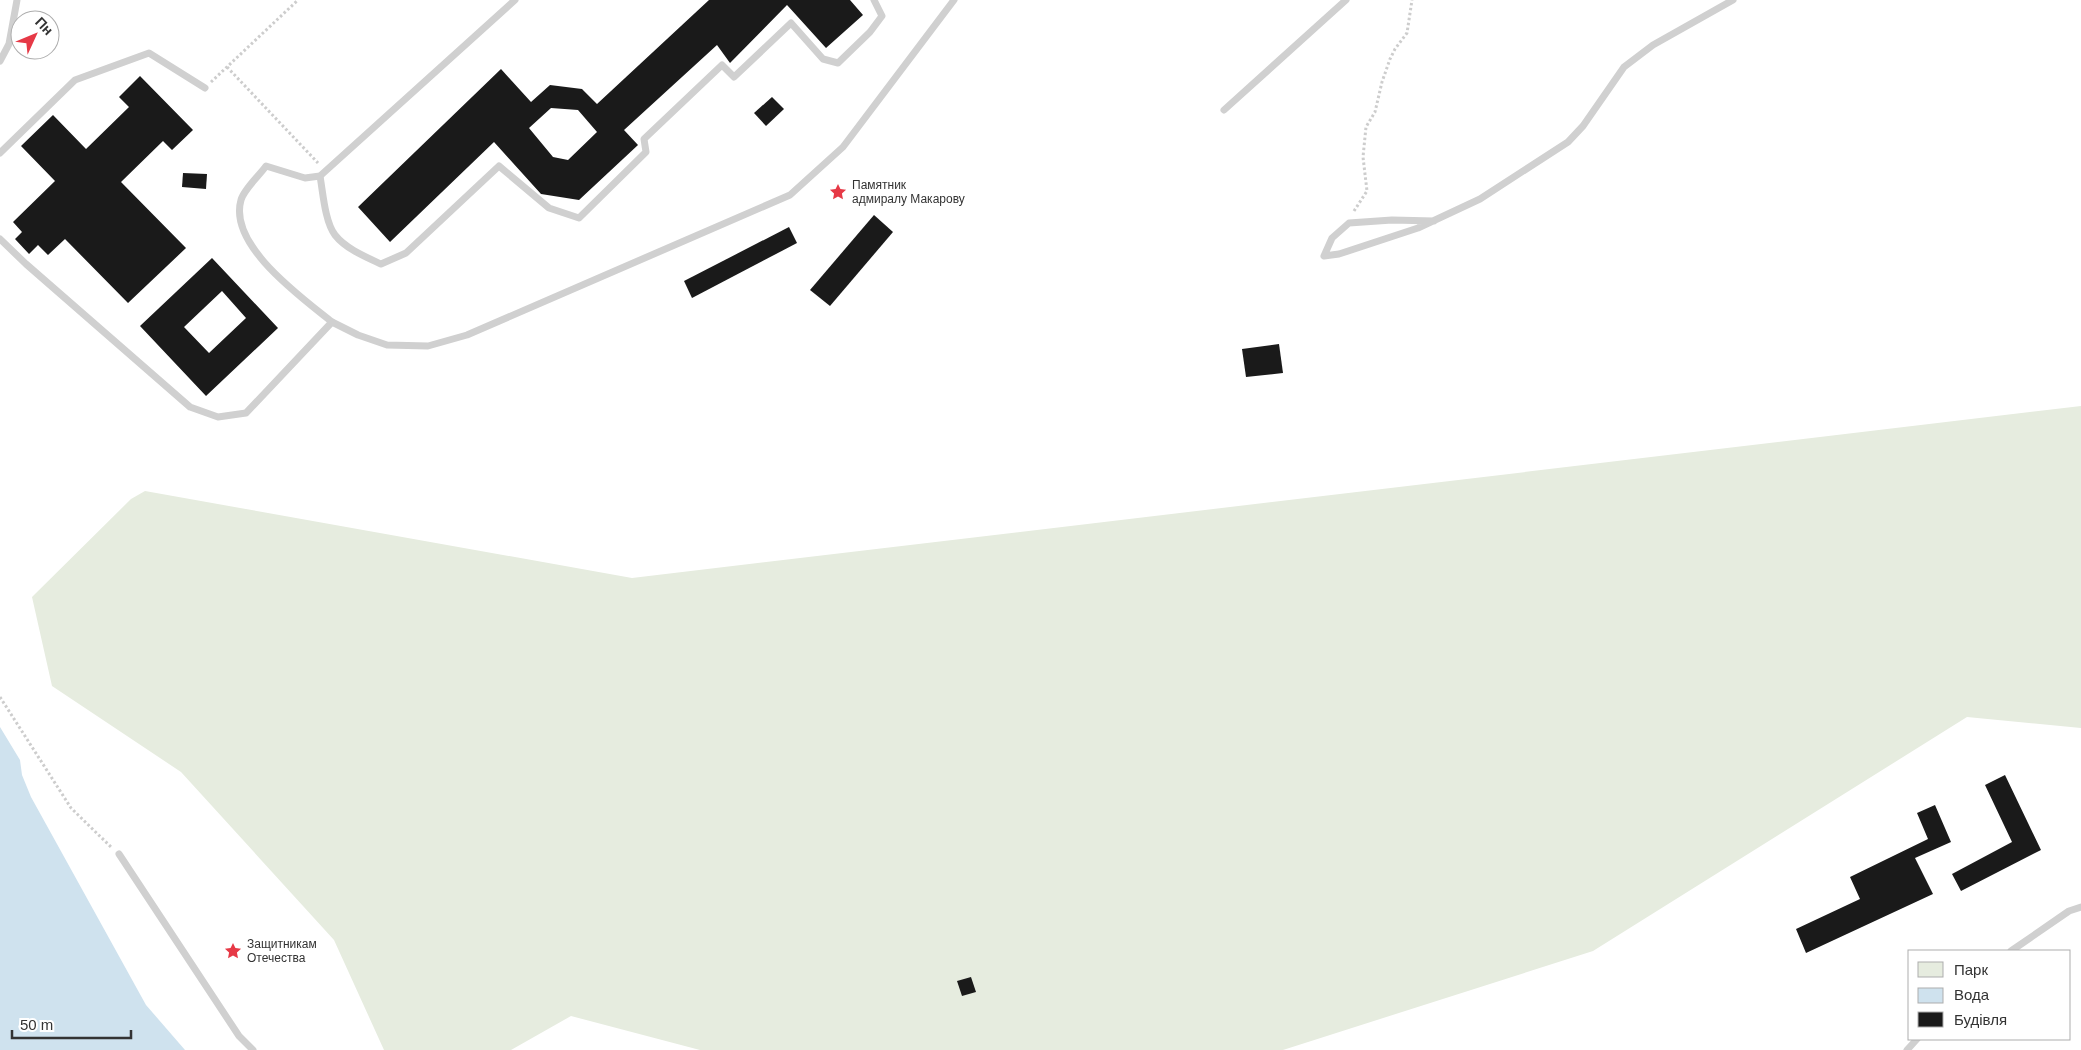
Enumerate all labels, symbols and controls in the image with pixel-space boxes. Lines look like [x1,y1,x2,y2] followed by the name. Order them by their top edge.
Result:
[10,10,60,60] north arrow
[32,14,57,38] text: Пн
[852,178,965,206] place label: Памятник адмиралу Макарову
[828,182,848,202] place icon: Памятник адмиралу Макарову
[247,937,317,965] place label: Защитникам Отечества
[223,941,243,961] place icon: Защитникам Отечества
[1908,950,2071,1040] legend
[1954,961,1988,978] text: Парк
[1954,986,1990,1003] text: Вода
[12,1008,131,1040] scale bar
[1954,1011,2007,1028] text: Будівля
[20,1016,53,1033] text: 50 m

